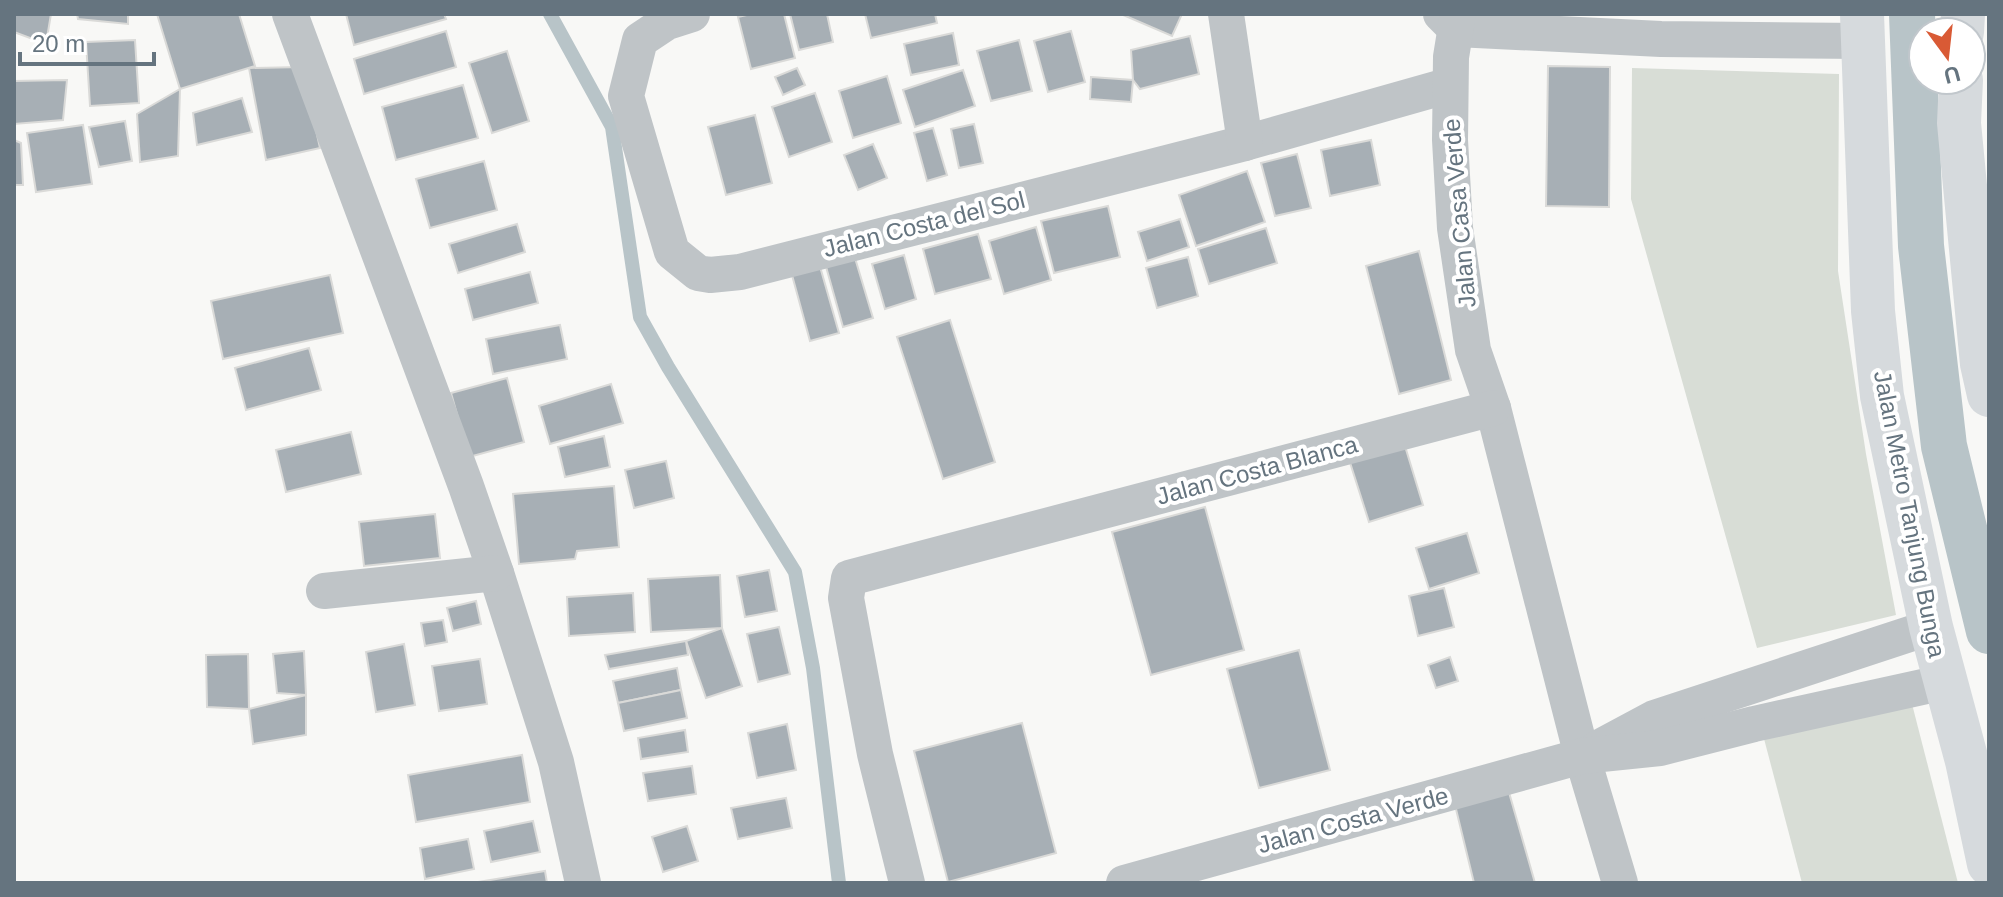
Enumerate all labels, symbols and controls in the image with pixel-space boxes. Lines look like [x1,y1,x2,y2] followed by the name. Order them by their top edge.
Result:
[20,16,154,66] scale bar
[1907,16,1987,96] north arrow
[32,30,85,57] text: 20 m
[1941,61,1963,89] text: U
[1437,117,1481,309] street label: Jalan Casa Verde
[820,186,1028,262] street label: Jalan Costa del Sol
[1869,368,1951,660] street label: Jalan Metro Tanjung Bunga
[1154,430,1361,510] street label: Jalan Costa Blanca
[1255,782,1451,858] street label: Jalan Costa Verde

